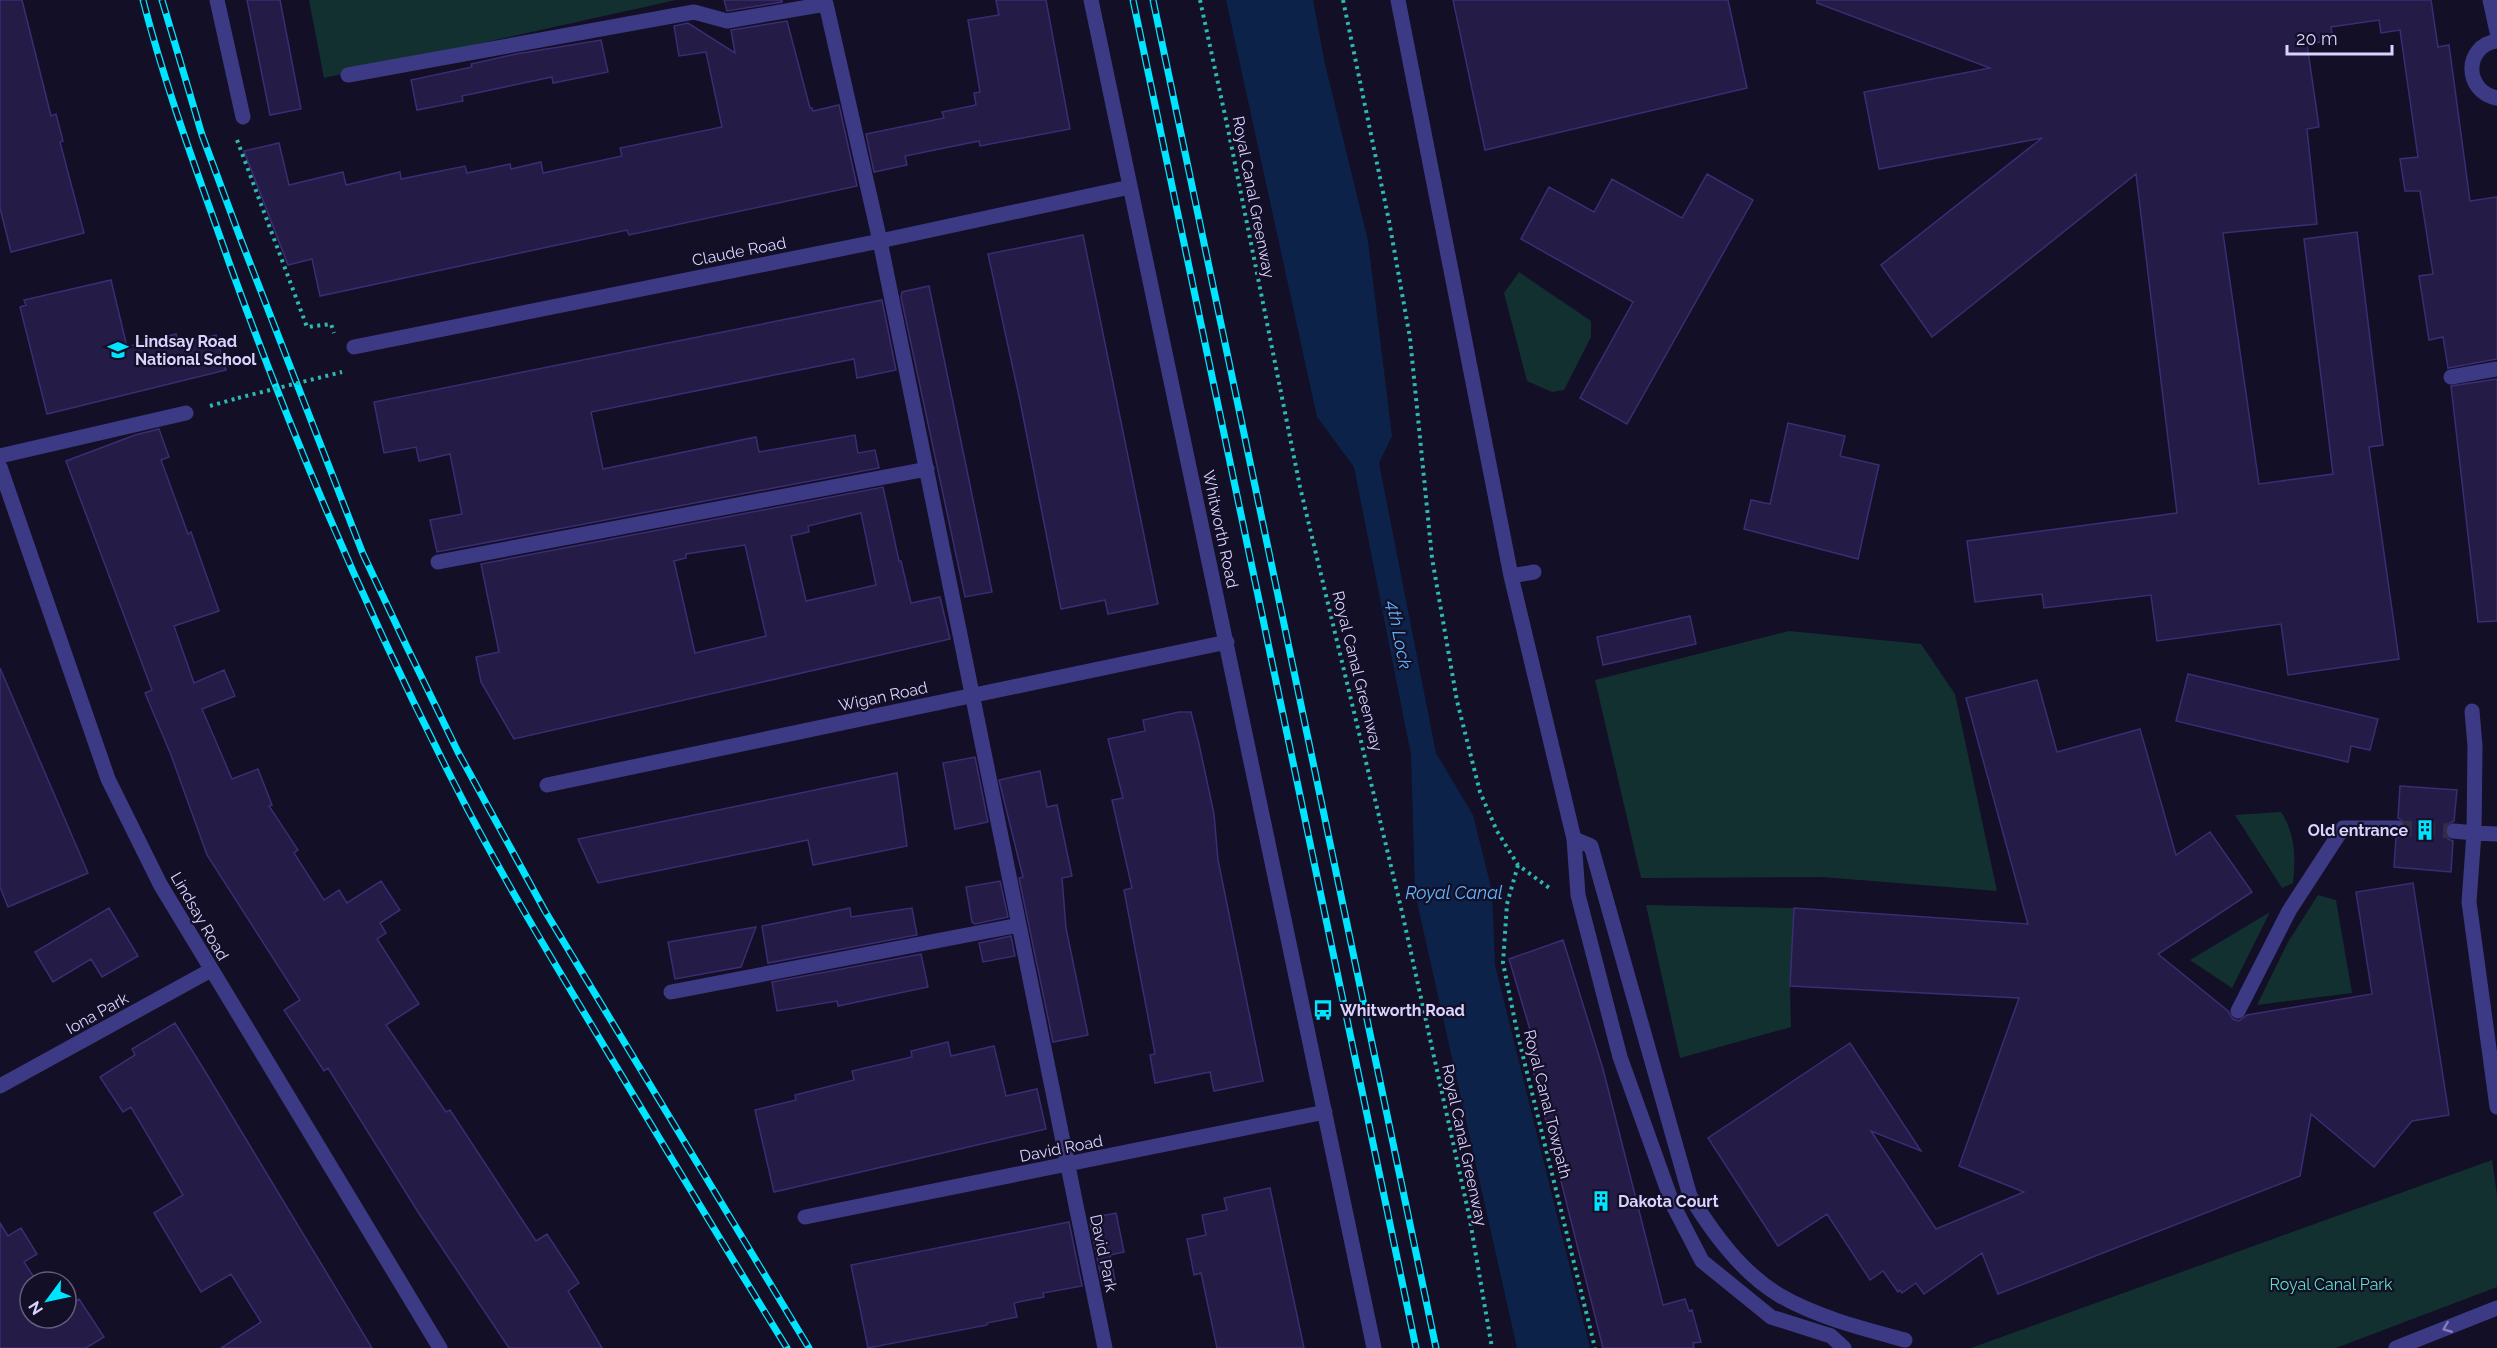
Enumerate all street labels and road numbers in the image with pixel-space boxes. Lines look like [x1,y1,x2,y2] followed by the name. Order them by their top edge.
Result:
[1228,114,1279,280] street label: Royal Canal Greenway
[690,233,788,270] street label: Claude Road
[1199,468,1242,590] street label: Whitworth Road
[1328,589,1387,754] street label: Royal Canal Greenway
[837,678,929,715] street label: Wigan Road
[167,869,233,964] street label: Lindsay Road
[63,988,132,1038] street label: Iona Park
[1520,1028,1575,1181] street label: Royal Canal Towpath
[1438,1062,1491,1228] street label: Royal Canal Greenway
[1018,1131,1104,1166] street label: David Road
[1086,1213,1121,1294] street label: David Park

